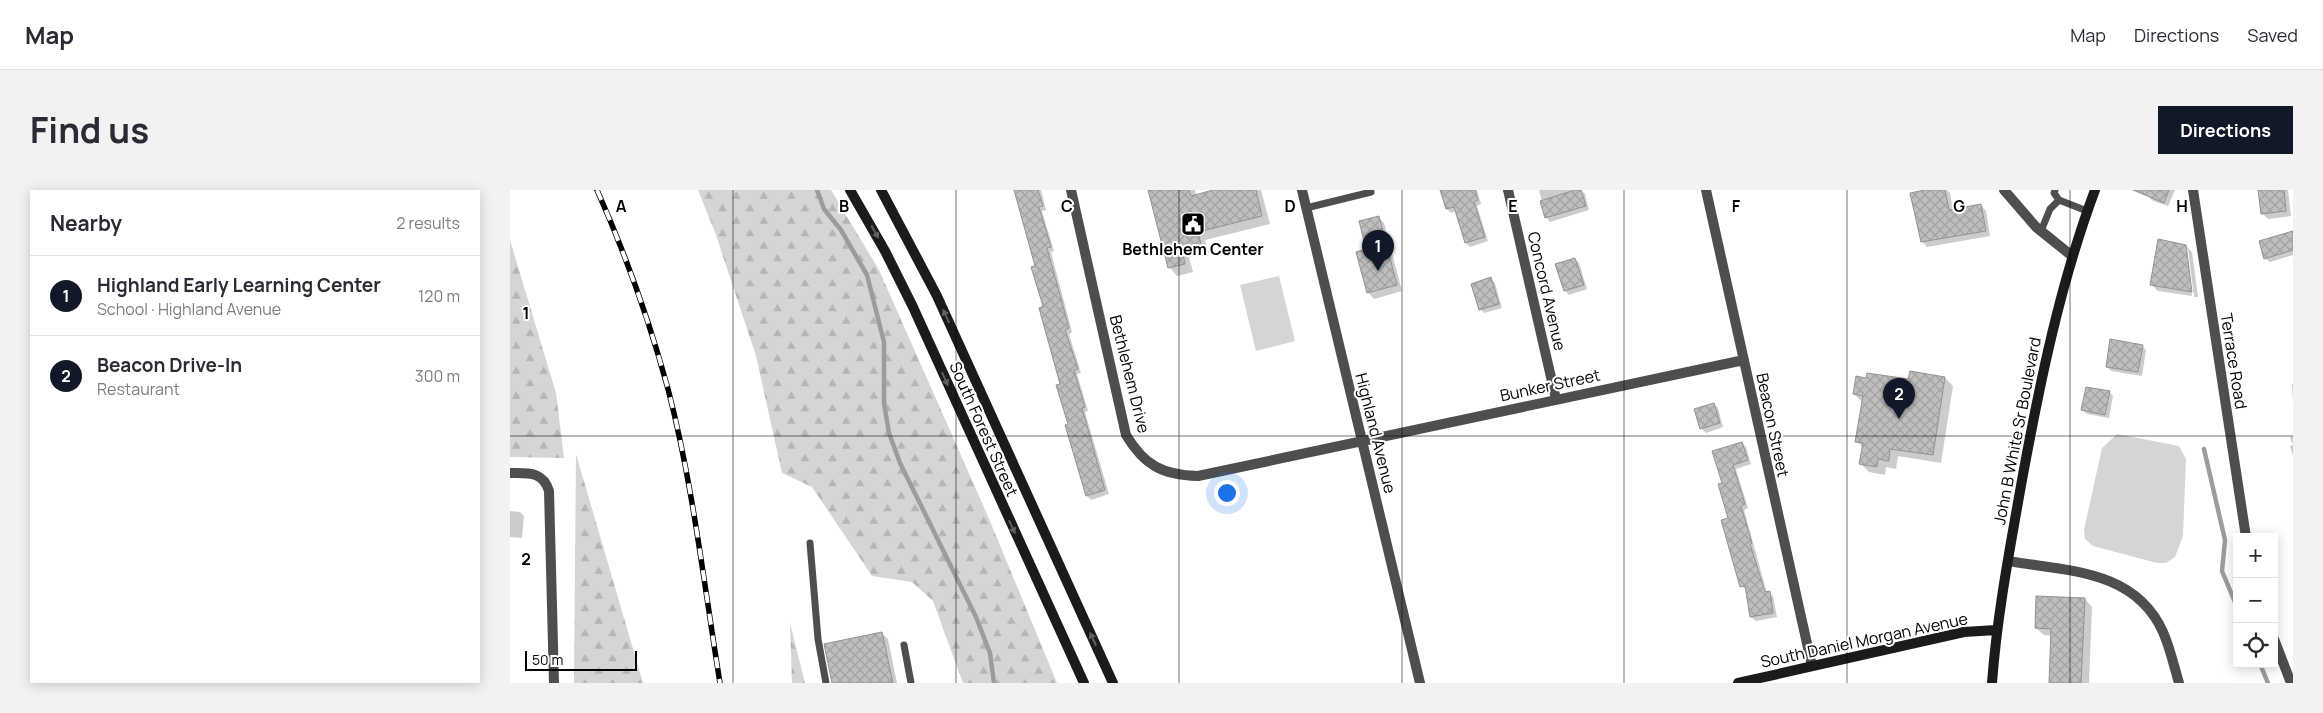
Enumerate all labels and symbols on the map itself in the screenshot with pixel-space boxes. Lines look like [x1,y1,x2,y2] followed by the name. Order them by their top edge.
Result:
[616,195,627,217] text: A
[839,195,849,217] text: B
[1061,195,1073,217] text: C
[1284,195,1296,217] text: D
[1508,195,1518,217] text: E
[1732,195,1741,217] text: F
[1953,195,1965,217] text: G
[2176,195,2188,217] text: H
[1180,211,1206,237] public building icon: Bethlehem Center
[870,226,879,239] one-way arrow
[1523,229,1571,353] street label: Concord Avenue
[1362,230,1394,271] pin: 1
[1122,238,1264,260] place label: Bethlehem Center
[522,302,530,324] text: 1
[941,309,949,323] one-way arrow
[2216,311,2252,411] street label: Terrace Road
[1105,313,1155,435] street label: Bethlehem Drive
[1988,335,2046,527] street label: John B White Sr Boulevard
[944,358,1024,500] street label: South Forest Street
[1498,364,1602,406] street label: Bunker Street
[1350,371,1402,495] street label: Highland Avenue
[1751,371,1795,479] street label: Beacon Street
[942,372,950,386] one-way arrow
[1883,378,1915,419] pin: 2
[1214,480,1240,506] your location
[1009,520,1017,534] one-way arrow
[521,548,531,570] text: 2
[1758,607,1970,673] street label: South Daniel Morgan Avenue
[1088,632,1096,646] one-way arrow
[525,648,638,671] scale bar

